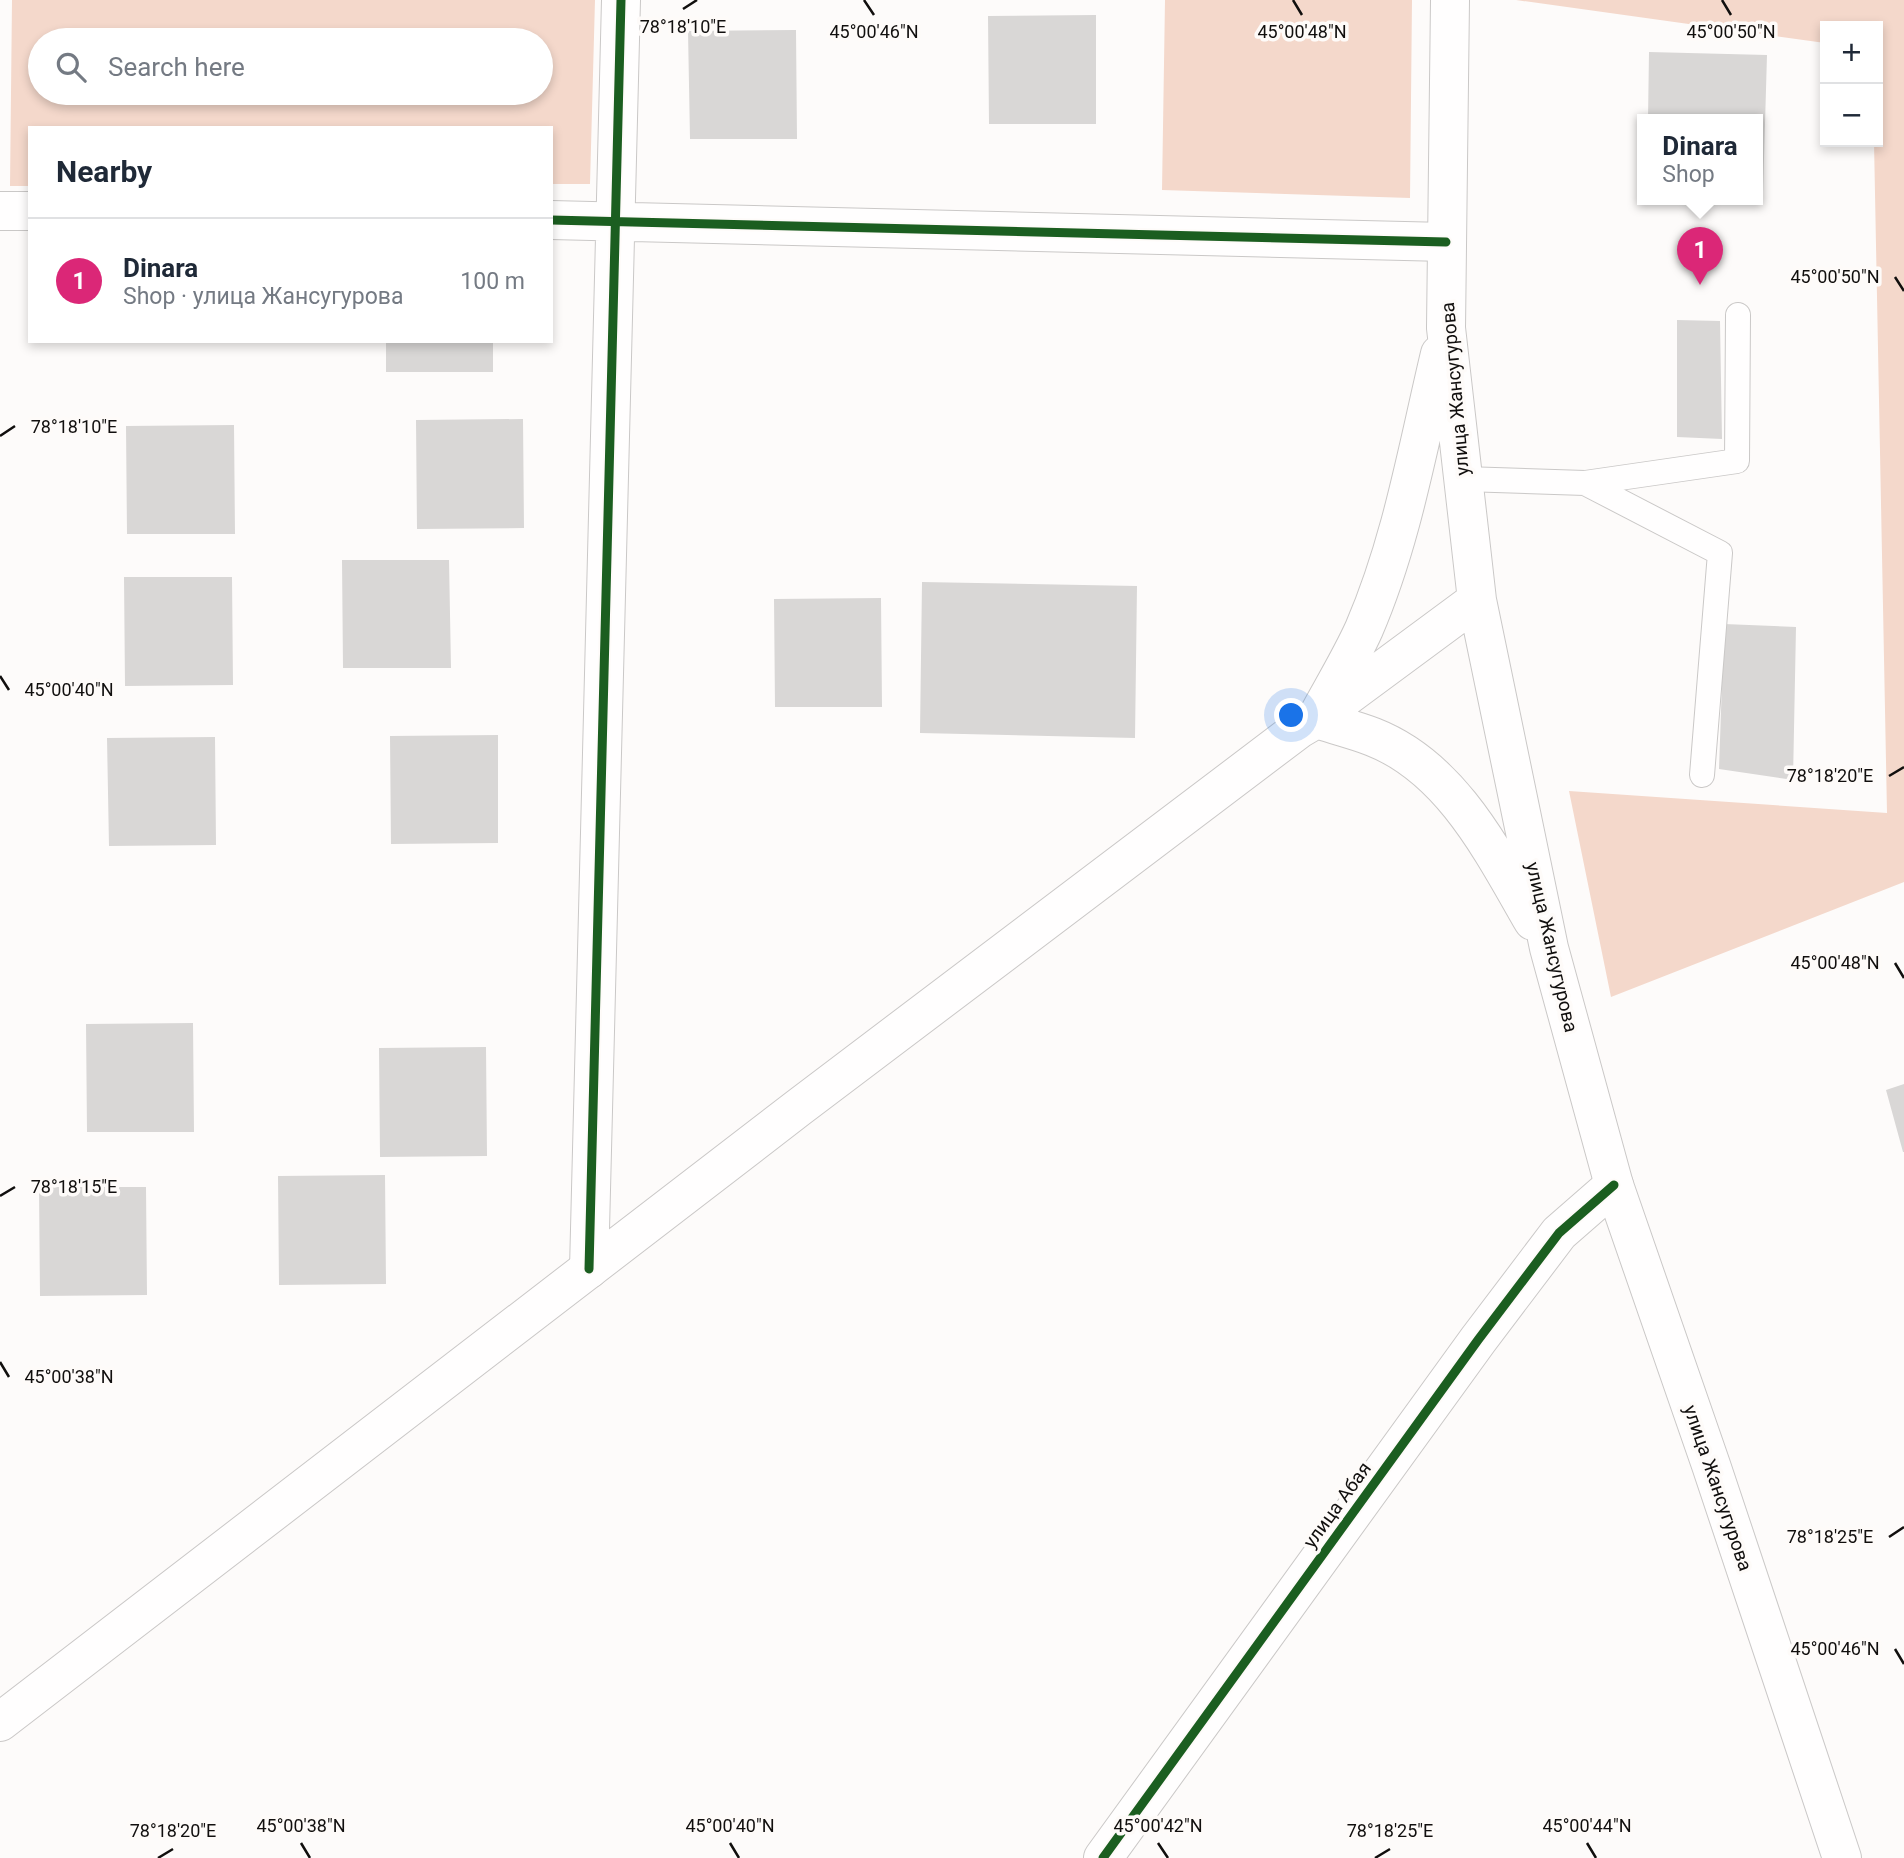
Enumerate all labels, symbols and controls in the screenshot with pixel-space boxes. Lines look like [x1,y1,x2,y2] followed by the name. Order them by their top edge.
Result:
[640,16,726,37] text: 78°18'10"E
[829,21,919,42] text: 45°00'46"N
[1257,21,1347,42] text: 45°00'48"N
[1686,21,1776,42] text: 45°00'50"N
[1820,21,1883,147] map controls
[1820,21,1883,84] button: +
[28,28,553,105] search box
[52,48,90,86] icon: search
[108,52,245,82] text: Search here
[1820,84,1883,147] button: −
[1637,114,1763,205] popup
[1662,131,1738,161] text: Dinara
[56,154,152,189] text: Nearby
[1662,161,1715,188] text: Shop
[1677,227,1723,285] pin: 1
[123,253,198,283] text: Dinara
[1790,266,1880,287] text: 45°00'50"N
[72,268,86,295] text: 1
[460,268,525,295] text: 100 m
[123,283,403,310] text: Shop · улица Жансугурова
[1436,301,1474,477] street label: улица Жансугурова
[31,416,117,437] text: 78°18'10"E
[24,679,114,700] text: 45°00'40"N
[1274,698,1308,732] your location
[1787,765,1873,786] text: 78°18'20"E
[1521,860,1583,1034] street label: улица Жансугурова
[1790,952,1880,973] text: 45°00'48"N
[31,1176,117,1197] text: 78°18'15"E
[24,1366,114,1387] text: 45°00'38"N
[1679,1402,1757,1574] street label: улица Жансугурова
[1298,1458,1376,1552] street label: улица Абая
[1787,1526,1873,1547] text: 78°18'25"E
[1790,1638,1880,1659] text: 45°00'46"N
[256,1815,346,1836] text: 45°00'38"N
[685,1815,775,1836] text: 45°00'40"N
[1113,1815,1203,1836] text: 45°00'42"N
[1542,1815,1632,1836] text: 45°00'44"N
[130,1820,216,1841] text: 78°18'20"E
[1347,1820,1433,1841] text: 78°18'25"E

